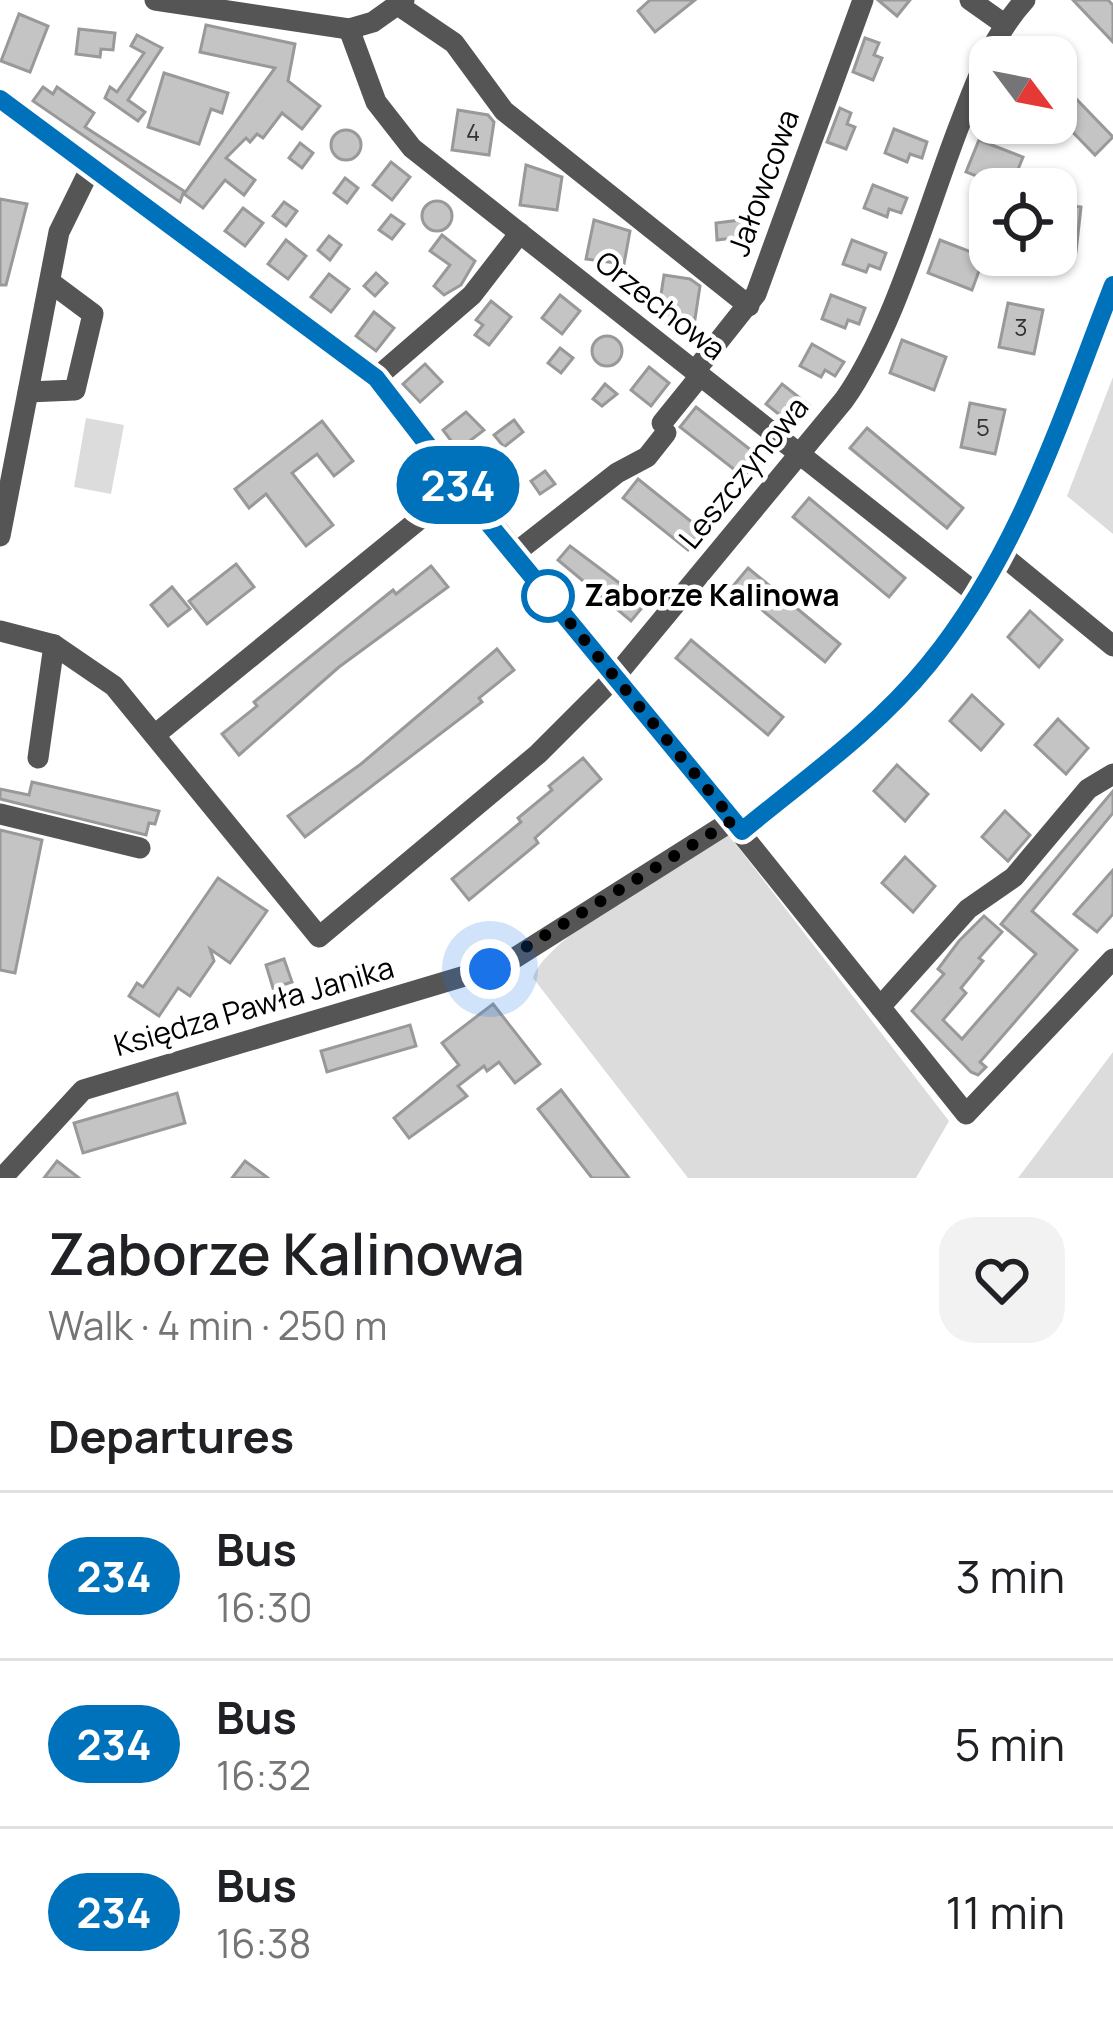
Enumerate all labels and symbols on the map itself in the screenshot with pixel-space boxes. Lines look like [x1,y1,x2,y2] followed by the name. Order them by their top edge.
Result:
[969,36,1077,144] north arrow
[717,104,808,261] street label: Jałowcowa
[466,115,480,148] house number: 4
[587,241,735,369] street label: Orzechowa
[1014,310,1028,343] house number: 3
[669,387,817,557] street label: Leszczynowa
[976,410,990,443] house number: 5
[389,446,527,524] line badge: 234
[523,571,573,621] marker: Zaborze Kalinowa
[584,574,839,615] place label: Zaborze Kalinowa
[460,939,520,999] your location
[109,946,398,1065] street label: Księdza Pawła Janika

